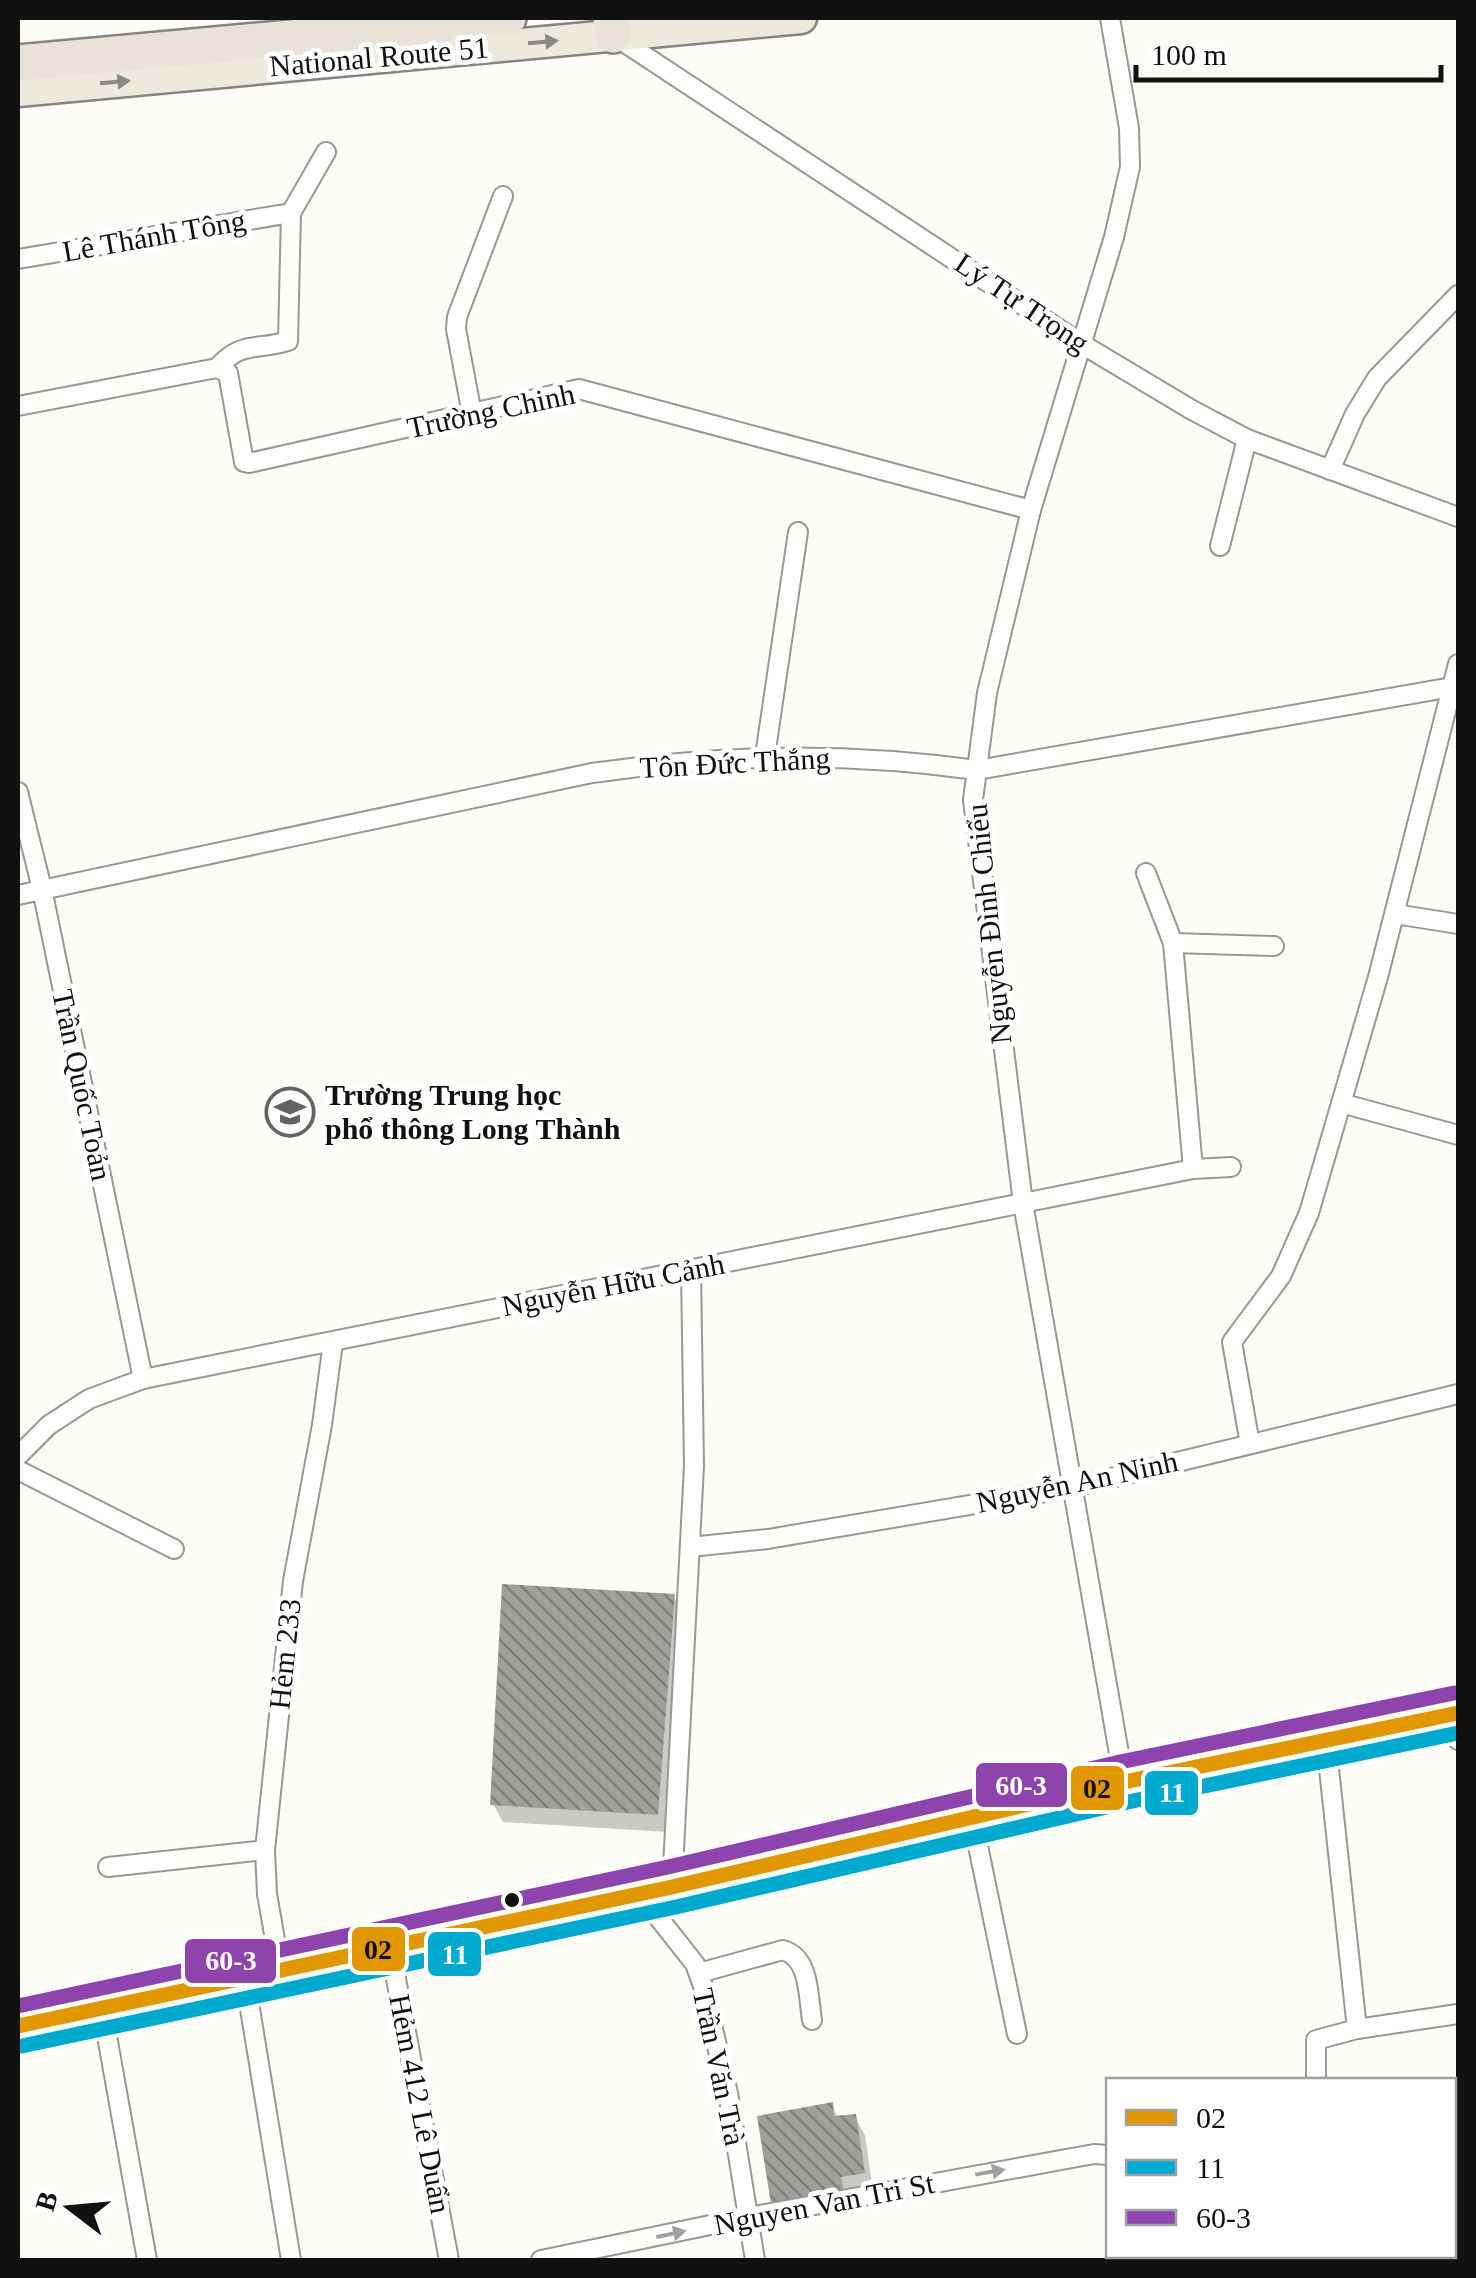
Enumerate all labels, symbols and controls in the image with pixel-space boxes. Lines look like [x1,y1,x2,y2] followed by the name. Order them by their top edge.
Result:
[1136,20,1441,82] scale bar
[268,30,490,83] street label: National Route 51
[527,33,559,49] one-way arrow
[1151,38,1227,71] text: 100 m
[99,74,131,90] one-way arrow
[60,203,248,268] street label: Lê Thánh Tông
[949,246,1095,359] street label: Lý Tự Trọng
[404,377,578,444] street label: Trường Chinh
[639,741,831,784] street label: Tôn Đức Thắng
[959,802,1018,1046] street label: Nguyễn Đình Chiểu
[46,986,119,1183] street label: Trần Quốc Toản
[325,1078,621,1145] place label: Trường Trung học phổ thông Long Thành
[264,1086,316,1138] school or university icon: Trường Trung học phổ thông Long Thành
[499,1247,727,1322] street label: Nguyễn Hữu Cảnh
[973,1444,1181,1519] street label: Nguyễn An Ninh
[262,1597,307,1711] street label: Hẻm 233
[974,1761,1069,1809] line badge: 60-3
[1069,1764,1126,1812] line badge: 02
[1143,1769,1200,1817] line badge: 11
[995,1770,1047,1801] text: 60-3
[1083,1773,1111,1804] text: 02
[1159,1777,1185,1808] text: 11
[502,1890,522,1910] unlabelled marker
[350,1925,407,1973] line badge: 02
[426,1930,483,1978] line badge: 11
[364,1934,392,1965] text: 02
[183,1937,278,1985] line badge: 60-3
[442,1939,468,1970] text: 11
[205,1945,257,1976] text: 60-3
[687,1985,752,2149] street label: Trần Văn Trà
[383,1992,458,2216] street label: Hẻm 412 Lê Duẩn
[1106,2078,1456,2258] legend
[1196,2101,1226,2134] text: 02
[1196,2151,1225,2184] text: 11
[20,2158,120,2258] north arrow
[975,2164,1006,2179] one-way arrow
[711,2166,937,2241] street label: Nguyen Van Tri St
[29,2188,64,2215] text: B
[1196,2201,1251,2234] text: 60-3
[656,2226,687,2241] one-way arrow

